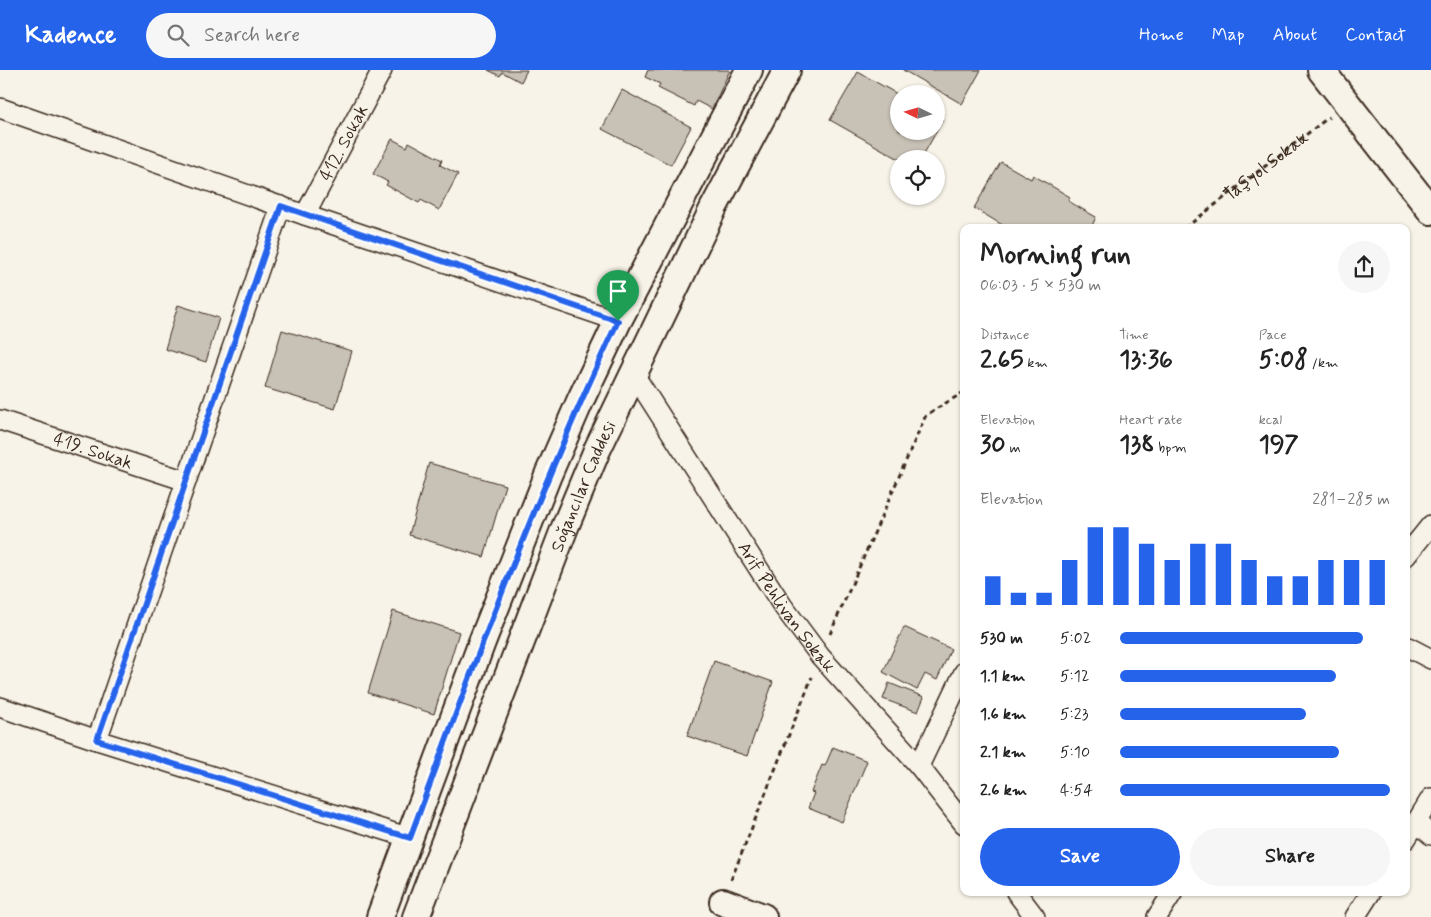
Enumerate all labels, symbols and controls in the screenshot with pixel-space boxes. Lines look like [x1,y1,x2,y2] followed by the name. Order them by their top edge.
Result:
[146,13,496,58] search box
[25,20,116,51] text: Kadence
[164,21,192,49] icon: search
[204,23,300,48] text: Search here
[1139,23,1184,47] text: Home
[1212,23,1245,47] text: Map
[1273,23,1317,47] text: About
[1345,23,1406,47] text: Contact
[890,85,945,140] north arrow
[890,85,945,205] map controls
[314,101,374,185] street label: 412. Sokak
[1219,126,1314,207] street label: Taşyol Sokak
[890,150,945,205] button: locate
[980,237,1131,274] text: Morning run
[1338,241,1390,293] button: share
[597,270,639,321] pin
[980,275,1101,296] text: 06:03 · 5 × 530 m
[604,277,632,305] icon: arrive
[980,326,1029,344] text: Distance
[1119,326,1149,344] text: Time
[1259,326,1287,344] text: Pace
[980,344,1024,377] text: 2.65
[1119,344,1173,377] text: 13:36
[1259,344,1308,377] text: 5:08
[1024,354,1048,372] text: km
[1308,354,1338,372] text: /km
[980,411,1035,429] text: Elevation
[1119,411,1182,429] text: Heart rate
[1259,411,1282,429] text: kcal
[546,417,622,556] street label: Soğancılar Caddesi
[50,427,136,476] street label: 419. Sokak
[980,429,1006,462] text: 30
[1119,429,1155,462] text: 138
[1259,429,1299,462] text: 197
[1006,439,1021,457] text: m
[1155,439,1187,457] text: bpm
[980,489,1043,510] text: Elevation
[1312,489,1390,510] text: 281–285 m
[732,537,840,678] street label: Arif Pehlivan Sokak
[980,628,1023,649] text: 530 m
[1060,628,1091,649] text: 5:02
[980,666,1025,687] text: 1.1 km
[1060,666,1089,687] text: 5:12
[980,704,1026,725] text: 1.6 km
[1060,704,1088,725] text: 5:23
[980,742,1026,763] text: 2.1 km
[1060,742,1090,763] text: 5:10
[980,780,1027,801] text: 2.6 km
[1060,780,1093,801] text: 4:54
[980,828,1180,886] button: Save
[1190,828,1390,886] button: Share

